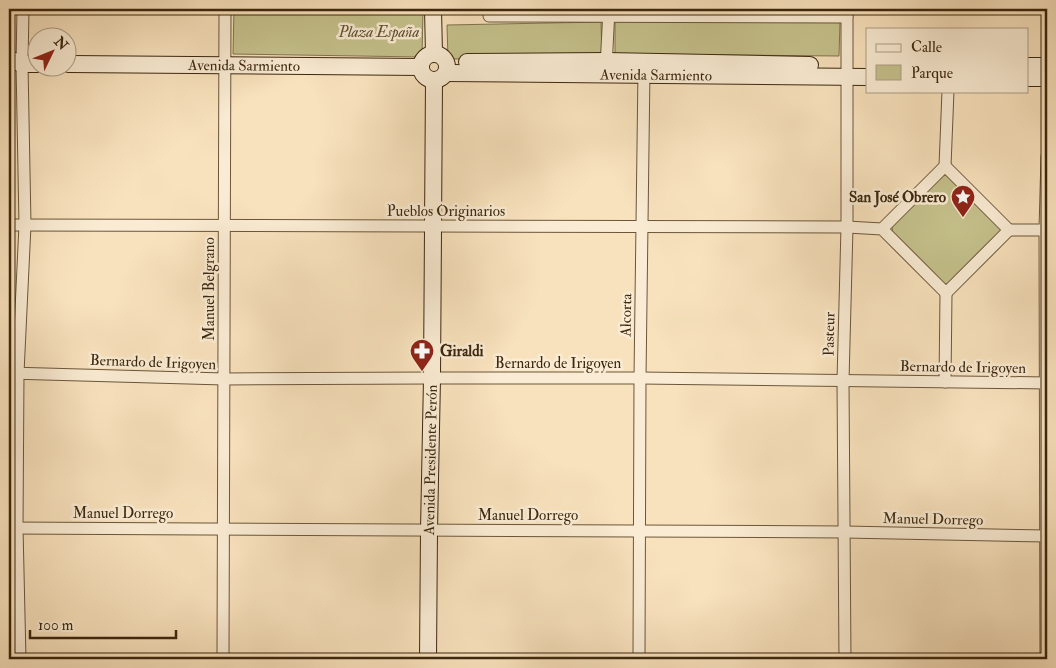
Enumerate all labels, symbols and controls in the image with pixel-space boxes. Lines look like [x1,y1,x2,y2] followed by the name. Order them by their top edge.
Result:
[338,23,419,42] park label: Plaza España
[28,28,78,78] north arrow
[866,28,1028,92] legend
[50,32,72,54] text: N
[911,38,942,57] text: Calle
[187,56,300,76] street label: Avenida Sarmiento
[911,64,953,83] text: Parque
[599,65,712,86] street label: Avenida Sarmiento
[950,184,976,218] place icon: San José Obrero
[849,188,947,208] place label: San José Obrero
[387,202,505,221] street label: Pueblos Originarios
[200,237,219,341] street label: Manuel Belgrano
[617,292,636,338] street label: Alcorta
[820,311,839,356] street label: Pasteur
[409,338,435,372] pharmacy icon: Giraldi
[440,342,484,361] place label: Giraldi
[90,351,217,374] street label: Bernardo de Irigoyen
[495,354,621,373] street label: Bernardo de Irigoyen
[900,357,1027,378] street label: Bernardo de Irigoyen
[420,384,442,536] street label: Avenida Presidente Perón
[73,504,173,523] street label: Manuel Dorrego
[478,506,578,525] street label: Manuel Dorrego
[882,509,984,530] street label: Manuel Dorrego
[30,608,176,640] scale bar
[38,616,74,635] text: 100 m

